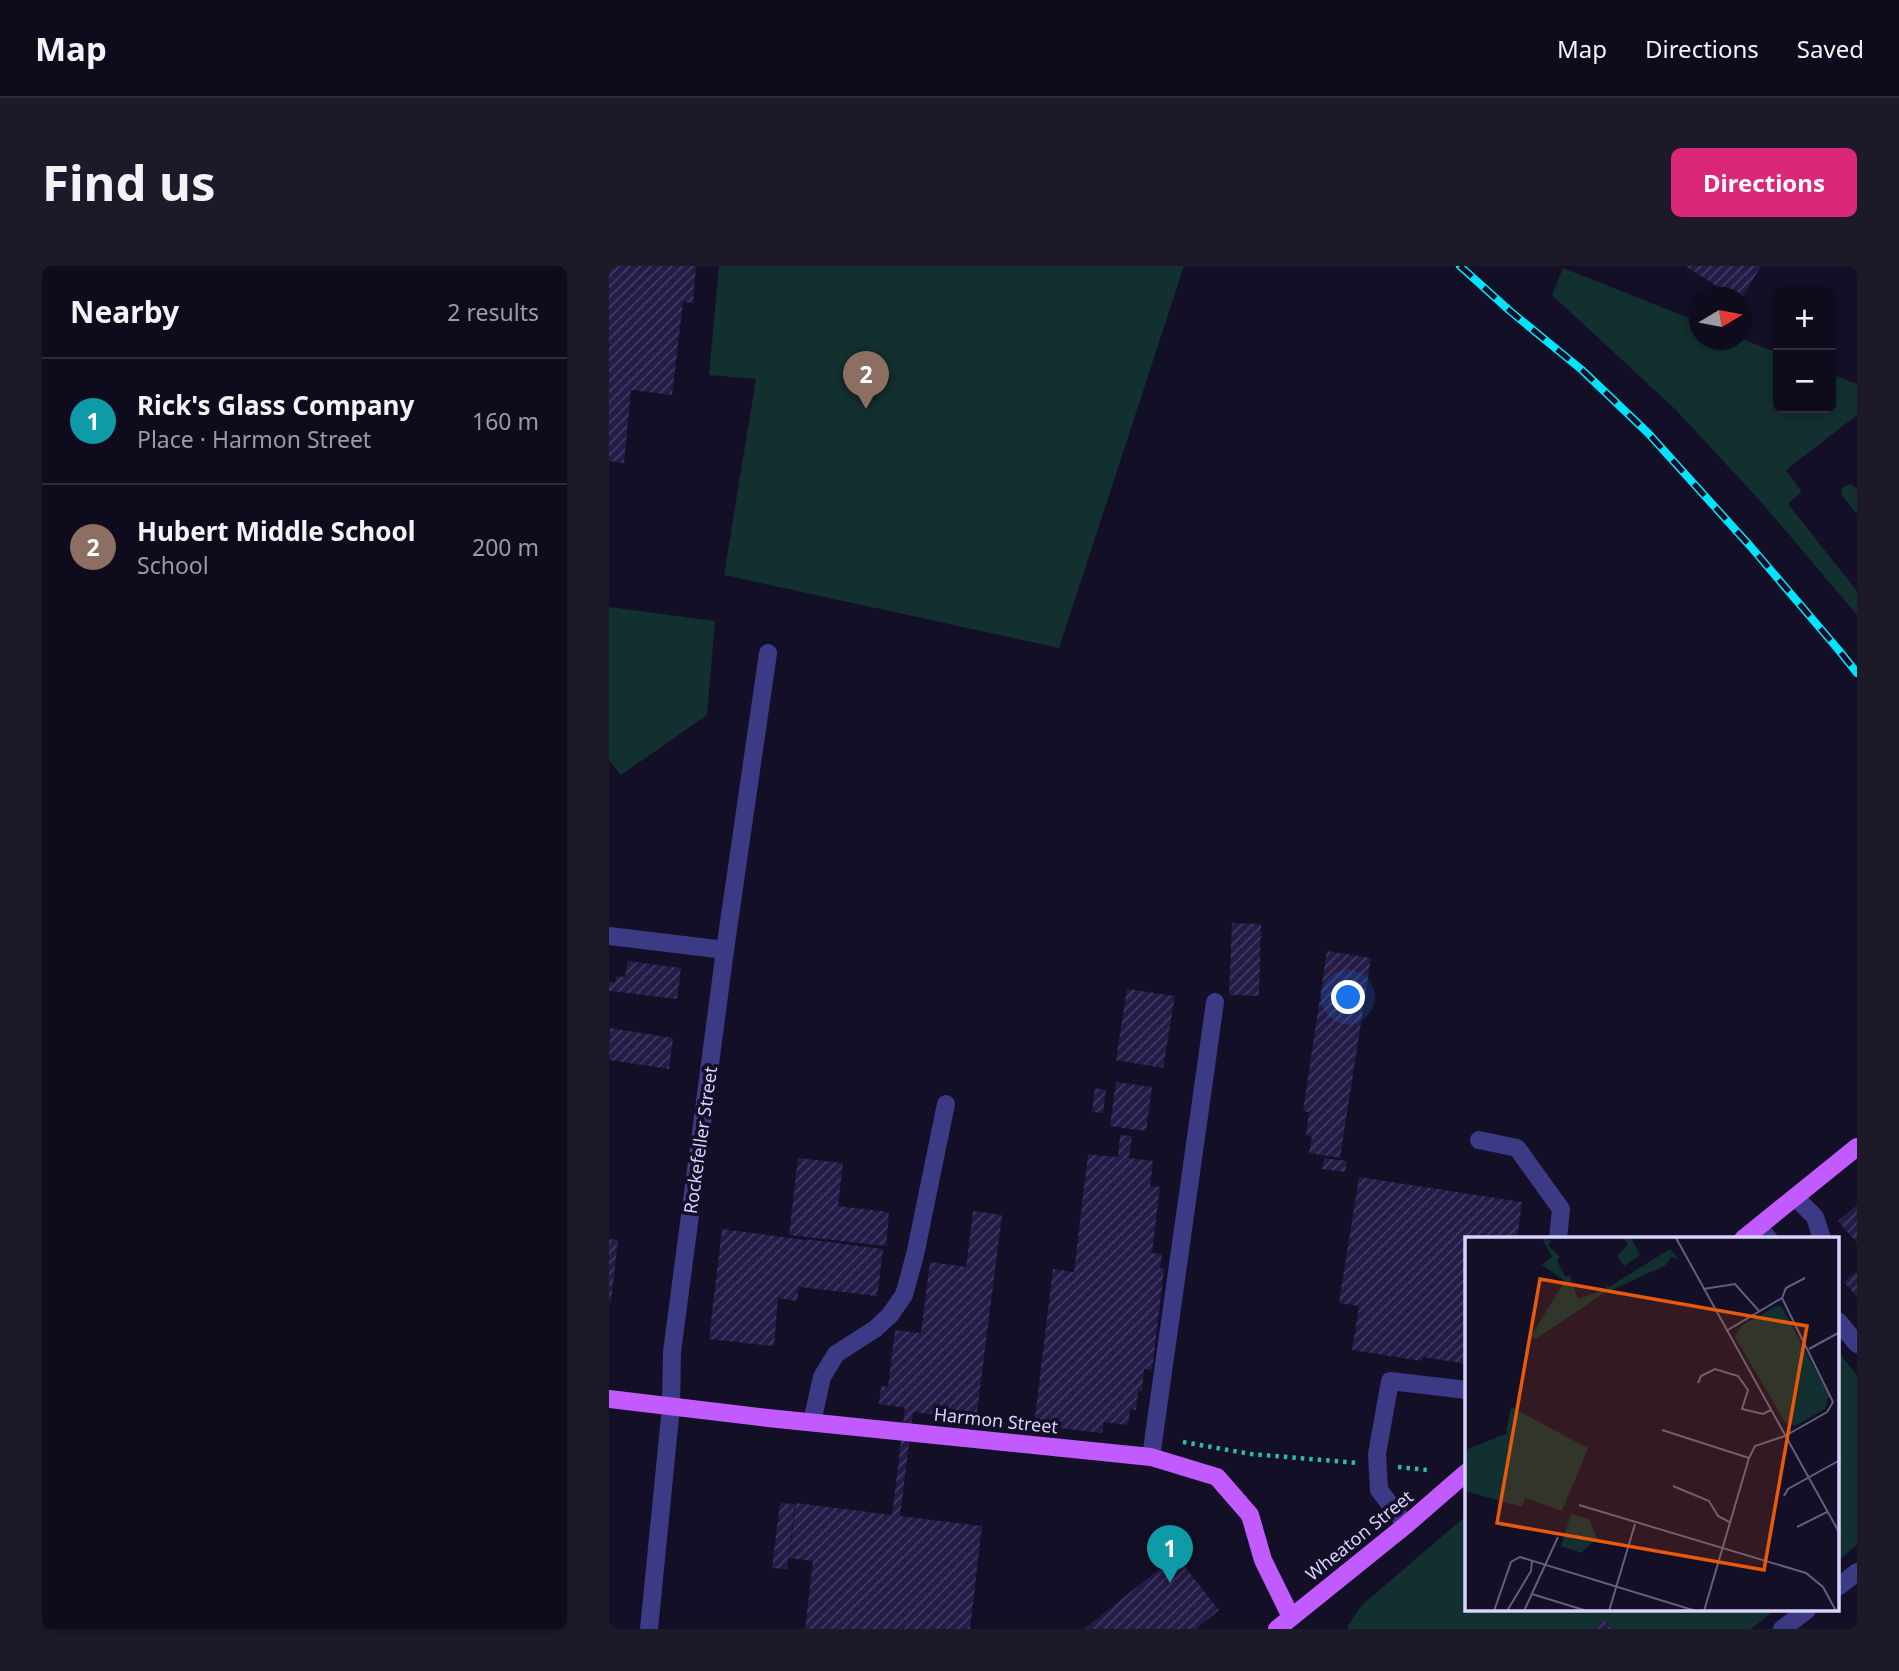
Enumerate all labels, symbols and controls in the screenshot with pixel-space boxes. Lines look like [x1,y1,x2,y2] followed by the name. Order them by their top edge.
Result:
[35,26,107,71] text: Map
[1557,32,1607,65] text: Map
[1645,32,1759,65] text: Directions
[1797,32,1864,65] text: Saved
[1671,148,1857,217] button: Directions
[42,149,216,215] text: Find us
[1689,287,1752,350] north arrow
[1773,287,1836,413] map controls
[1773,287,1836,350] button: +
[70,291,179,332] text: Nearby
[447,296,539,328] text: 2 results
[1773,350,1836,413] button: −
[843,351,889,409] pin: 2
[137,387,414,423] text: Rick's Glass Company
[86,405,100,437] text: 1
[472,405,539,437] text: 160 m
[137,423,371,455] text: Place · Harmon Street
[137,513,416,549] text: Hubert Middle School
[86,531,100,563] text: 2
[472,531,539,563] text: 200 m
[137,549,209,581] text: School
[1331,980,1365,1014] your location
[678,1064,722,1215] street label: Rockefeller Street
[1465,1237,1839,1612] inset map
[933,1402,1060,1439] street label: Harmon Street
[1300,1484,1418,1586] street label: Wheaton Street
[1147,1525,1193,1583] pin: 1

